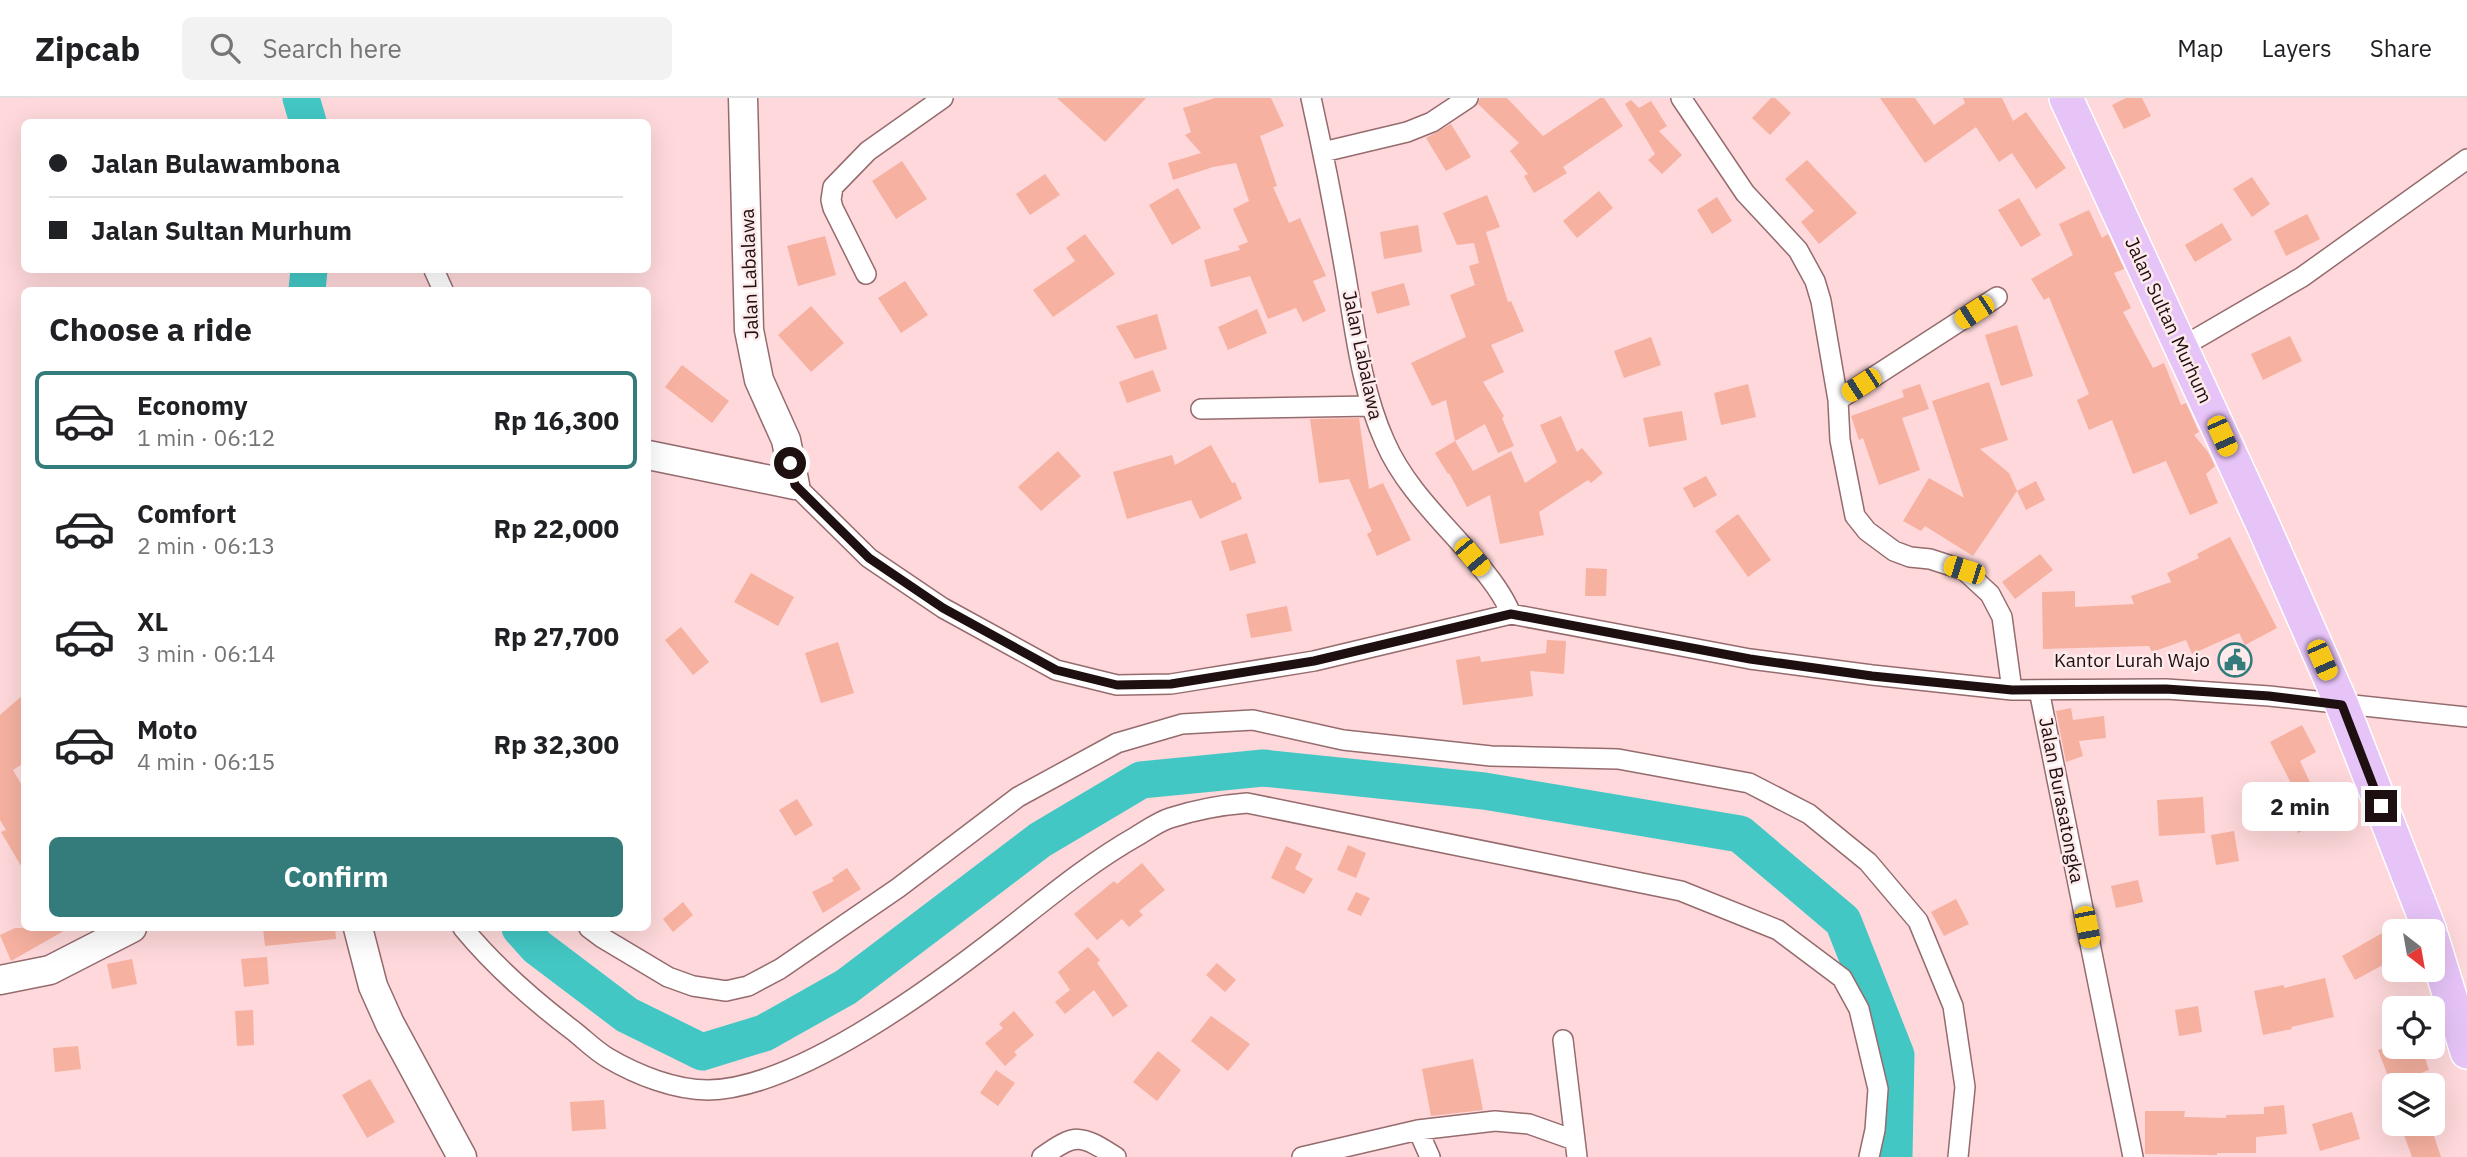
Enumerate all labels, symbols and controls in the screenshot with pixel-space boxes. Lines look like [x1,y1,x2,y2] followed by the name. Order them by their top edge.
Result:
[182,17,672,80] search box
[35,27,140,70] text: Zipcab
[206,29,244,67] icon: search
[262,31,402,65] text: Search here
[2177,32,2224,64] text: Map
[2262,32,2332,64] text: Layers
[2370,32,2432,64] text: Share
[91,146,340,180] text: Jalan Bulawambona
[735,208,763,340] street label: Jalan Labalawa
[91,213,352,247] text: Jalan Sultan Murhum
[2120,233,2218,407] street label: Jalan Sultan Murhum
[1338,288,1388,422] street label: Jalan Labalawa
[1951,292,1998,332] car
[49,308,252,350] text: Choose a ride
[1838,365,1885,405] car
[137,388,248,422] text: Economy
[53,389,116,452] icon: car
[493,403,619,437] text: Rp 16,300
[2204,413,2241,459] car
[137,422,275,452] text: 1 min · 06:12
[774,447,806,479] route start
[137,496,236,530] text: Comfort
[53,497,116,560] icon: car
[493,511,619,545] text: Rp 22,000
[137,530,275,560] text: 2 min · 06:13
[1451,534,1494,580] car
[1941,554,1988,586] car
[137,604,168,638] text: XL
[53,605,116,668] icon: car
[493,619,619,653] text: Rp 27,700
[2304,637,2341,683] car
[137,638,275,668] text: 3 min · 06:14
[2216,641,2254,679] public building icon: Kantor Lurah Wajo
[2054,648,2210,672] place label: Kantor Lurah Wajo
[137,712,197,746] text: Moto
[53,713,116,776] icon: car
[2034,715,2090,885] street label: Jalan Burasatongka
[493,727,619,761] text: Rp 32,300
[137,746,275,776] text: 4 min · 06:15
[2241,782,2356,830] callout: 2 min
[2365,790,2397,822] route end
[2270,791,2330,821] text: 2 min
[49,837,623,917] button: Confirm
[2073,904,2102,950] car
[2382,919,2445,982] north arrow
[2382,919,2445,1136] map controls
[2382,996,2445,1059] button: locate
[2382,1073,2445,1136] button: layers

